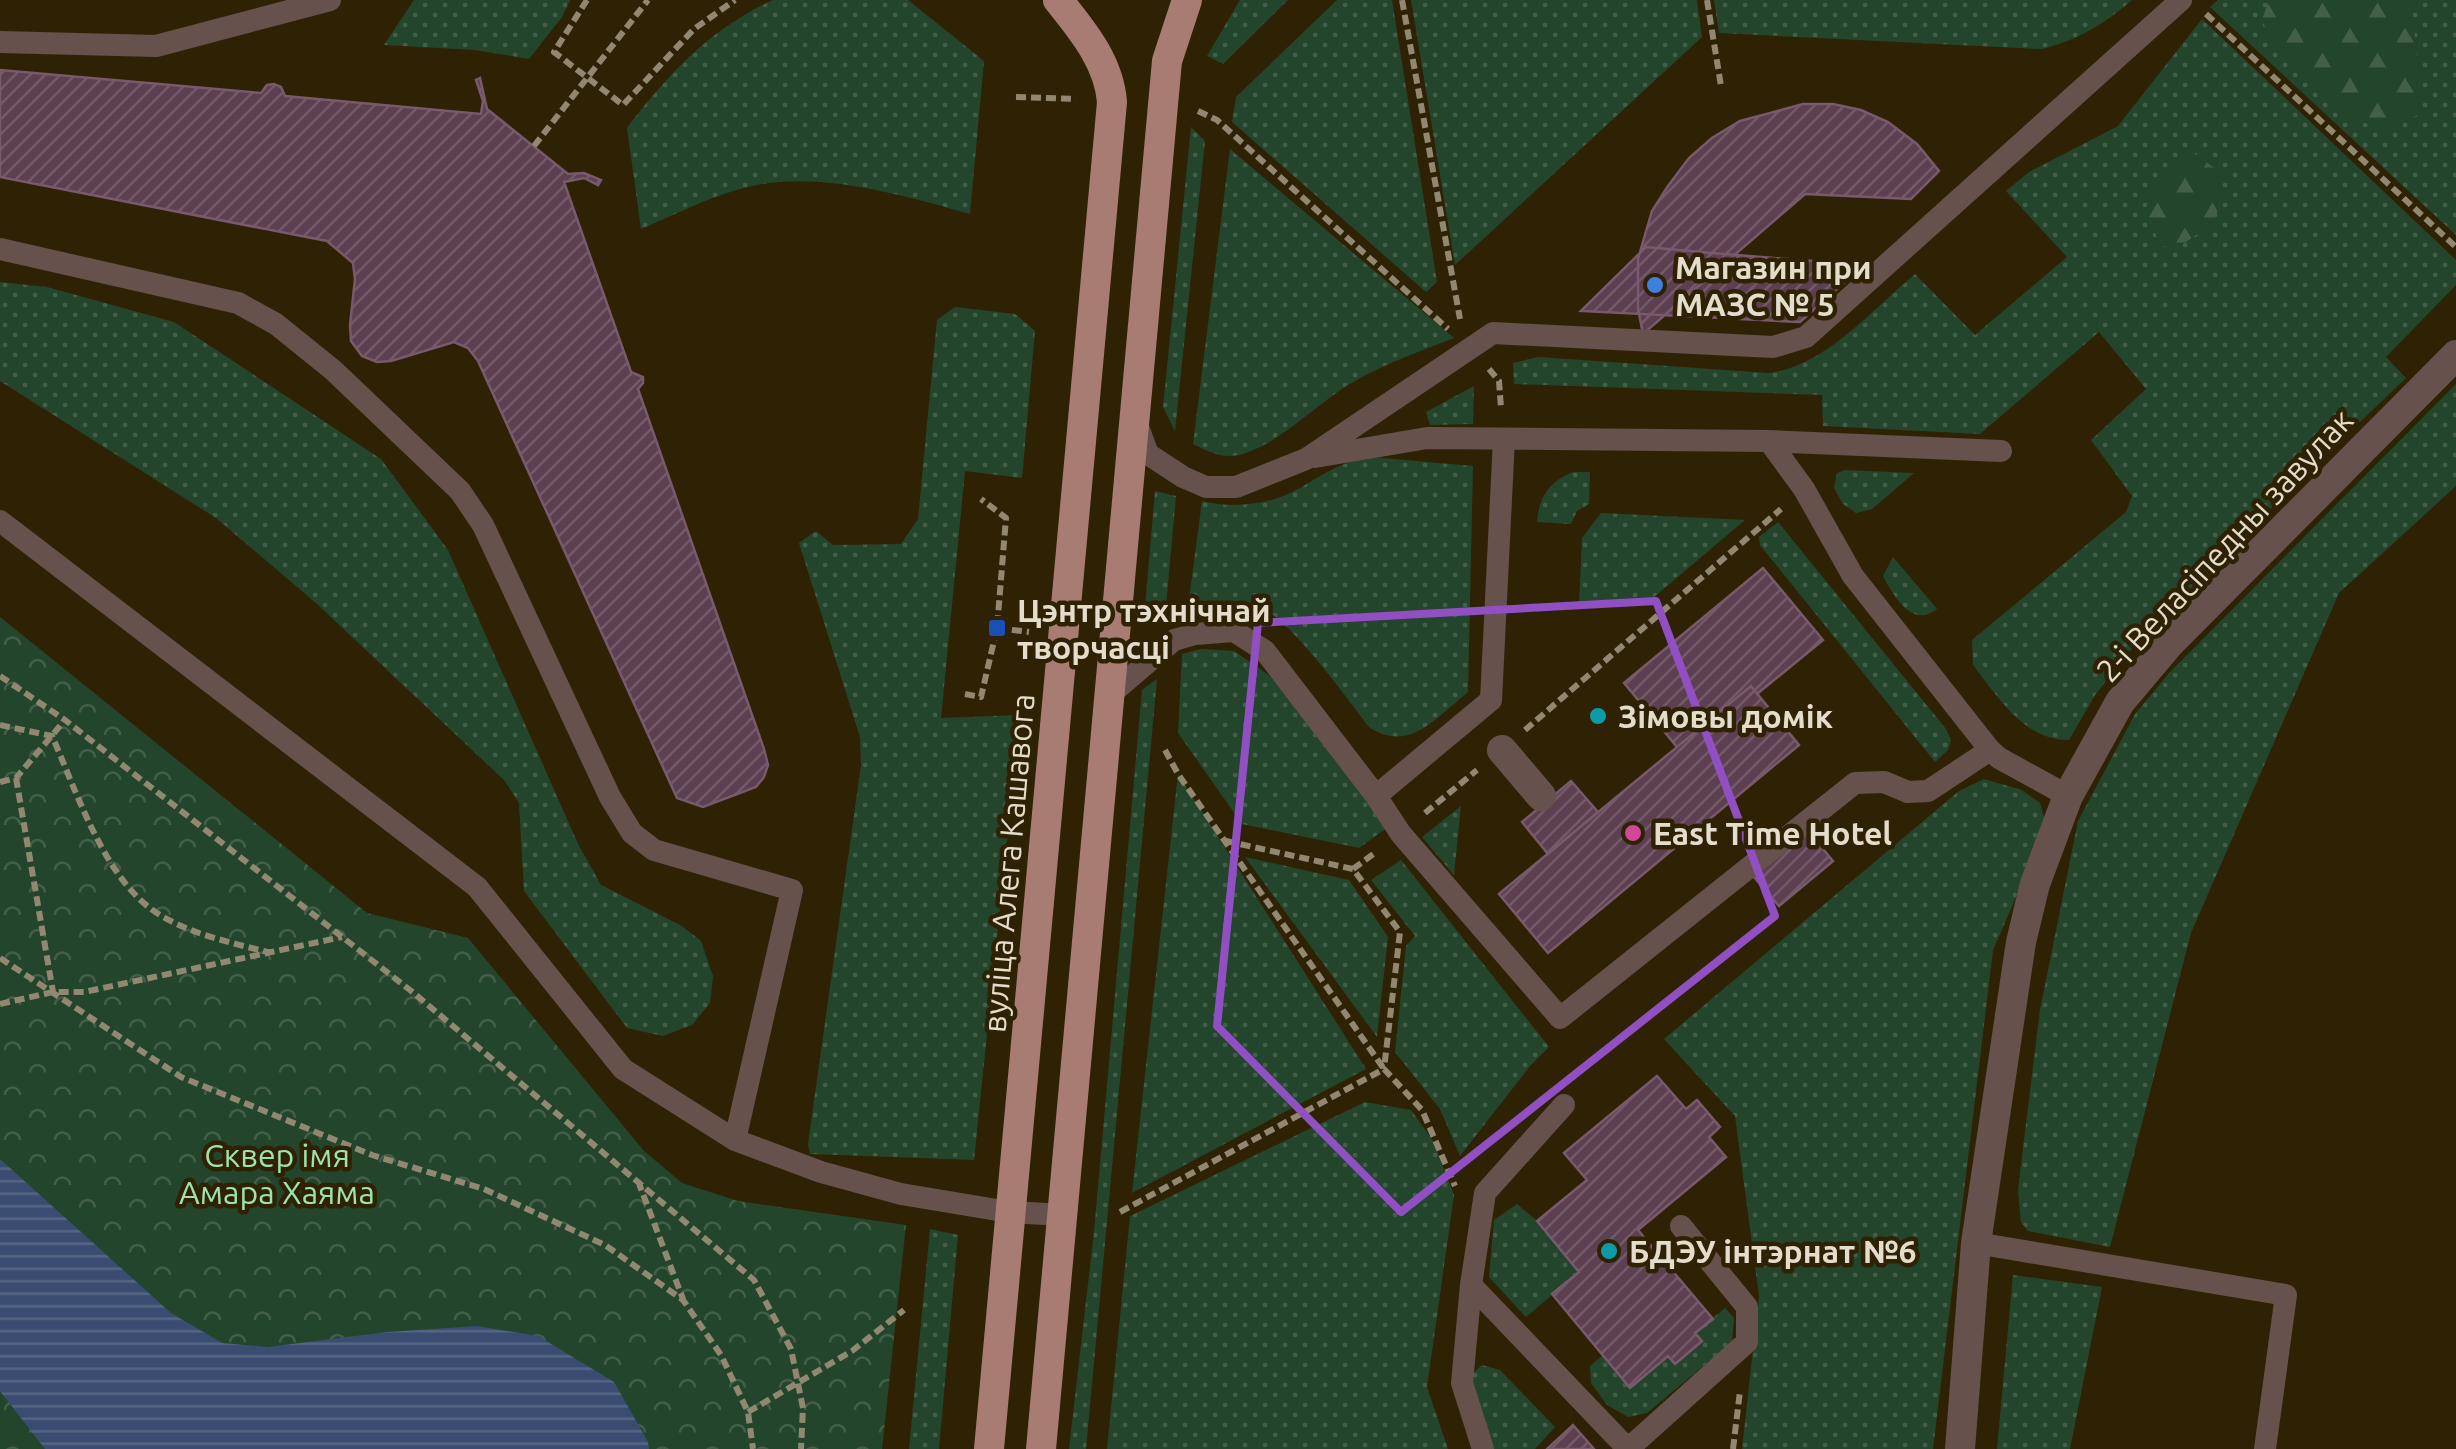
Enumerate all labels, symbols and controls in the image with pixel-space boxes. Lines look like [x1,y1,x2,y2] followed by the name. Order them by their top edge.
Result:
[1675,249,1872,322] place label: Магазин при МАЗС № 5
[1644,274,1666,296] marker: Магазин при МАЗС № 5
[2088,402,2360,688] street label: 2-і Веласіпедны завулак
[1017,592,1271,665] place label: Цэнтр тэхнічнай творчасці
[986,617,1008,639] marker: Цэнтр тэхнічнай творчасці
[975,692,1041,1034] street label: вуліца Алега Кашавога
[1618,698,1833,734] place label: Зімовы домік
[1587,705,1609,727] marker: Зімовы домік
[1653,815,1892,851] place label: East Time Hotel
[1622,822,1644,844] marker: East Time Hotel
[179,1137,375,1210] park label: Сквер імя Амара Хаяма
[1629,1233,1917,1269] place label: БДЭУ інтэрнат №6
[1598,1240,1620,1262] marker: БДЭУ інтэрнат №6

